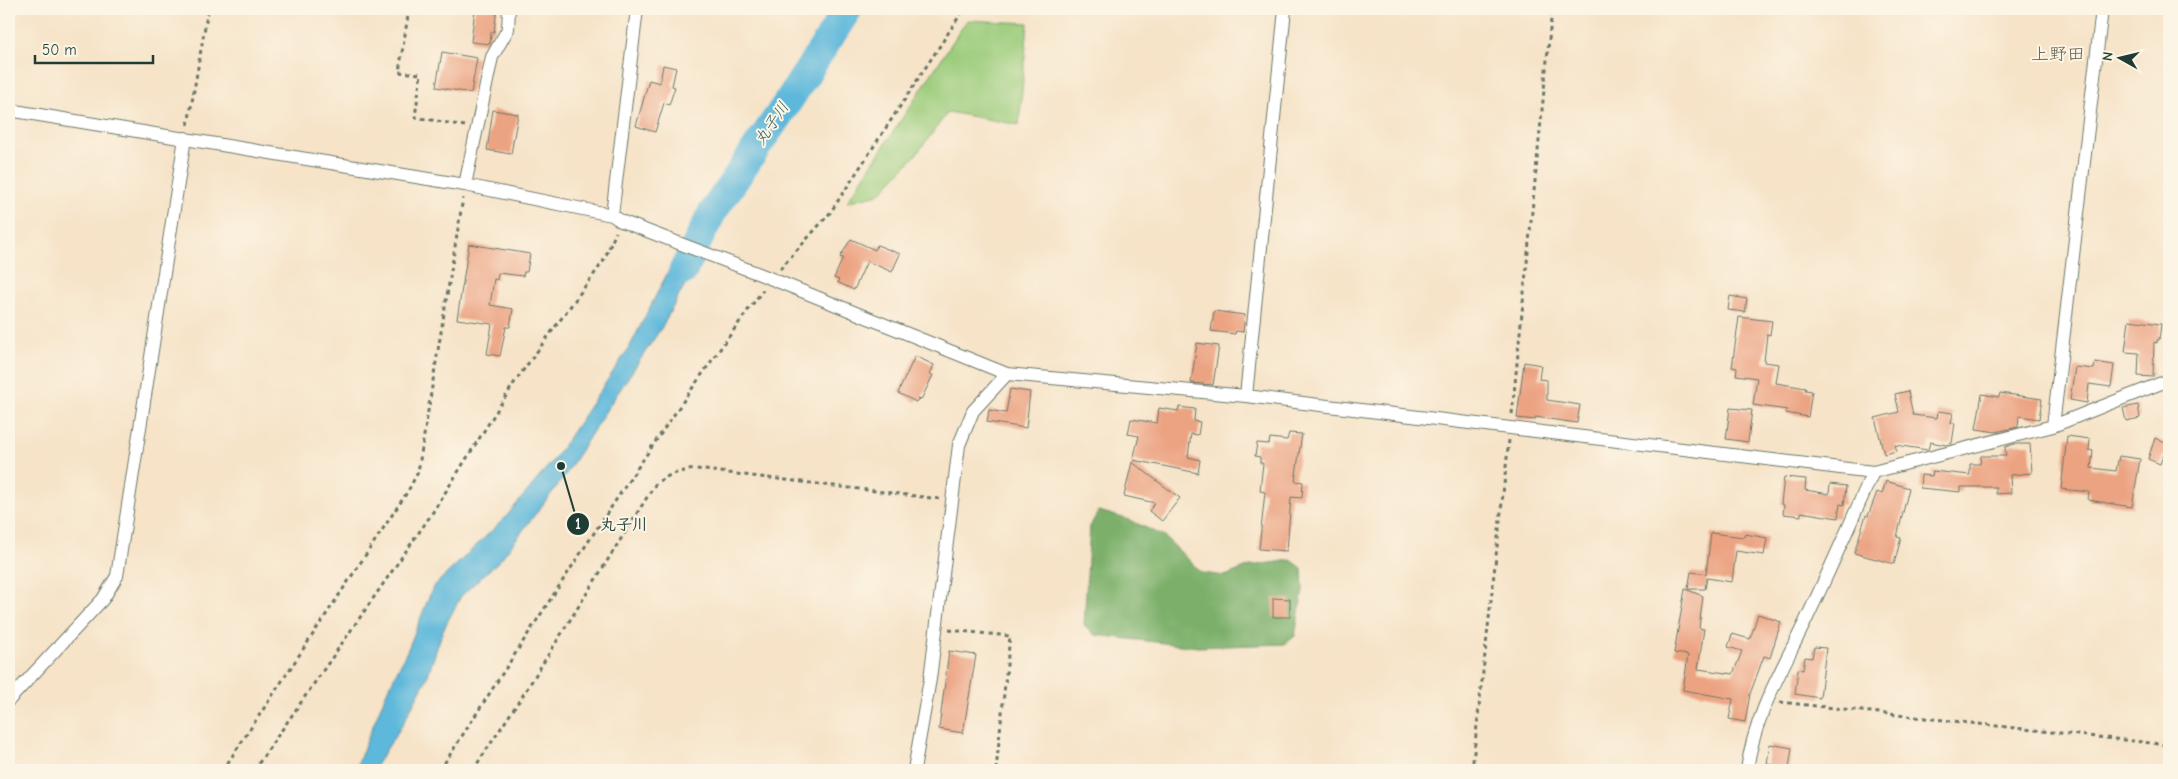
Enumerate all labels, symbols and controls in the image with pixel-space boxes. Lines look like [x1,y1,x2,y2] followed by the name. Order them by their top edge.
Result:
[35,32,152,64] scale bar
[2096,32,2146,82] north arrow
[42,41,77,59] text: 50 m
[2031,44,2085,65] district label: 上野田
[2099,51,2117,62] text: N
[751,99,793,148] water label: 丸子川
[565,509,658,540] callout: 丸子川
[575,515,581,533] text: 1
[600,516,648,534] text: 丸子川

